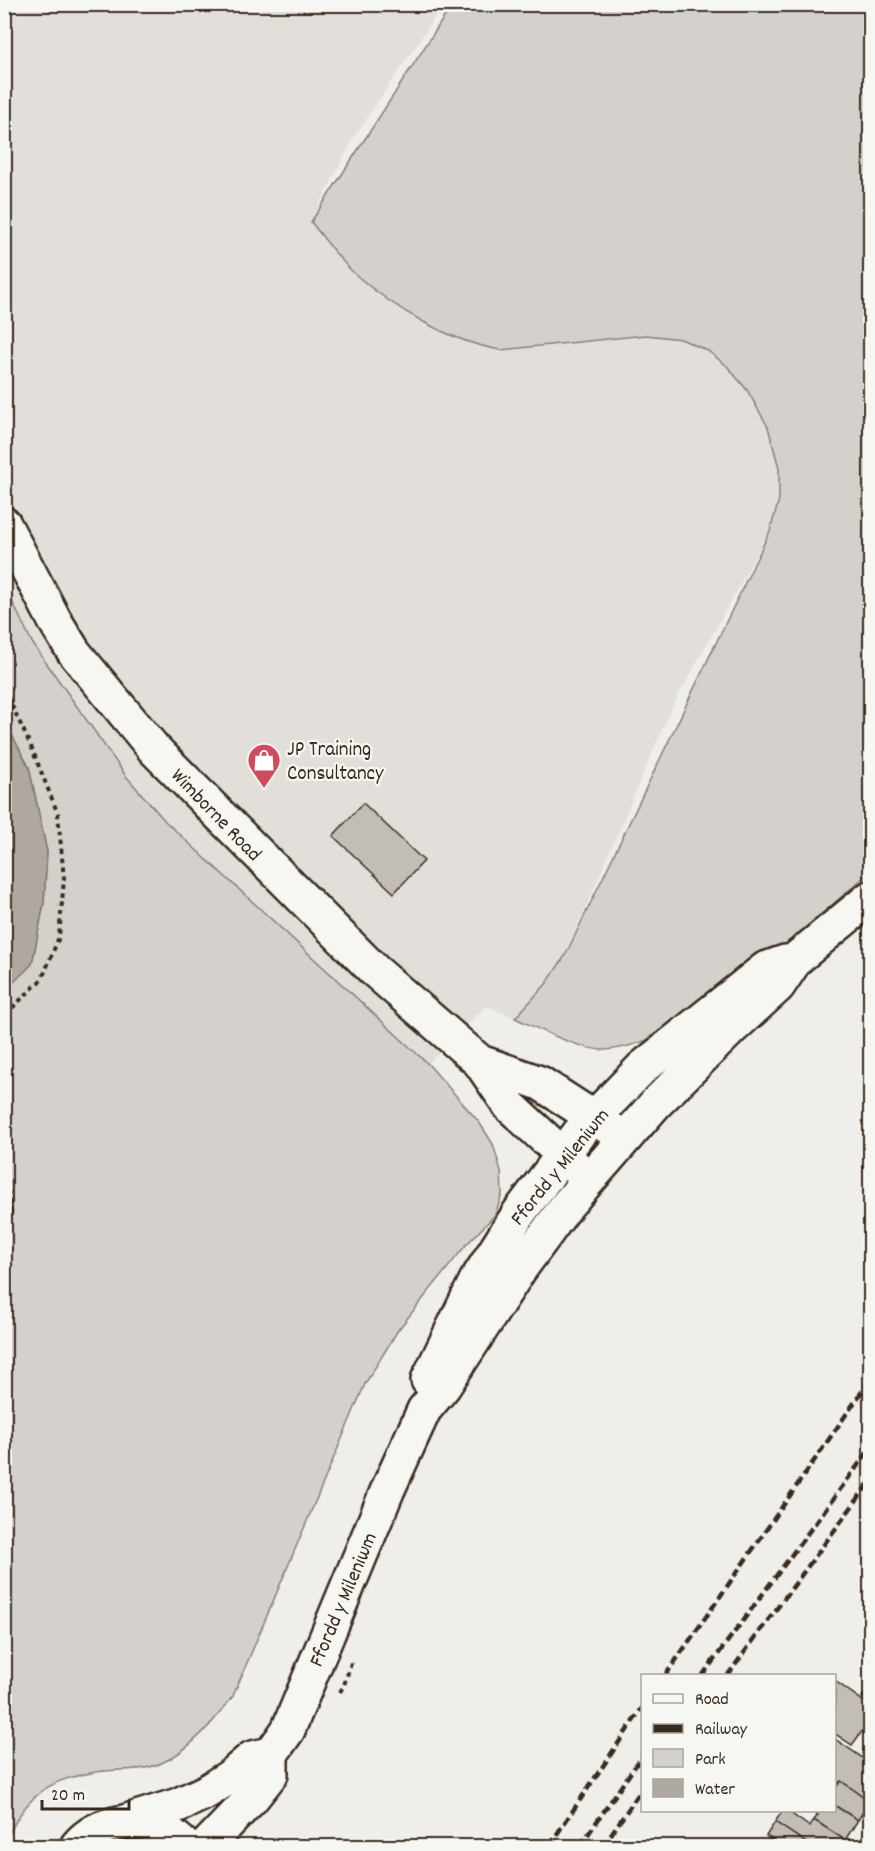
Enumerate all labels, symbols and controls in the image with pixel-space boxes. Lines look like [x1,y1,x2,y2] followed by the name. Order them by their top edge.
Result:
[287,736,384,790] place label: JP Training Consultancy
[246,742,282,789] shop icon: JP Training Consultancy
[163,763,267,870] street label: Wimborne Road
[504,1103,618,1233] street label: Ffordd y Mileniwm
[303,1528,387,1672] street label: Ffordd y Mileniwm
[641,1674,836,1812] legend
[695,1688,729,1713] text: Road
[695,1718,748,1743] text: Railway
[695,1748,726,1773] text: Park
[42,1773,129,1811] scale bar
[695,1778,735,1803] text: Water
[51,1784,85,1809] text: 20 m

